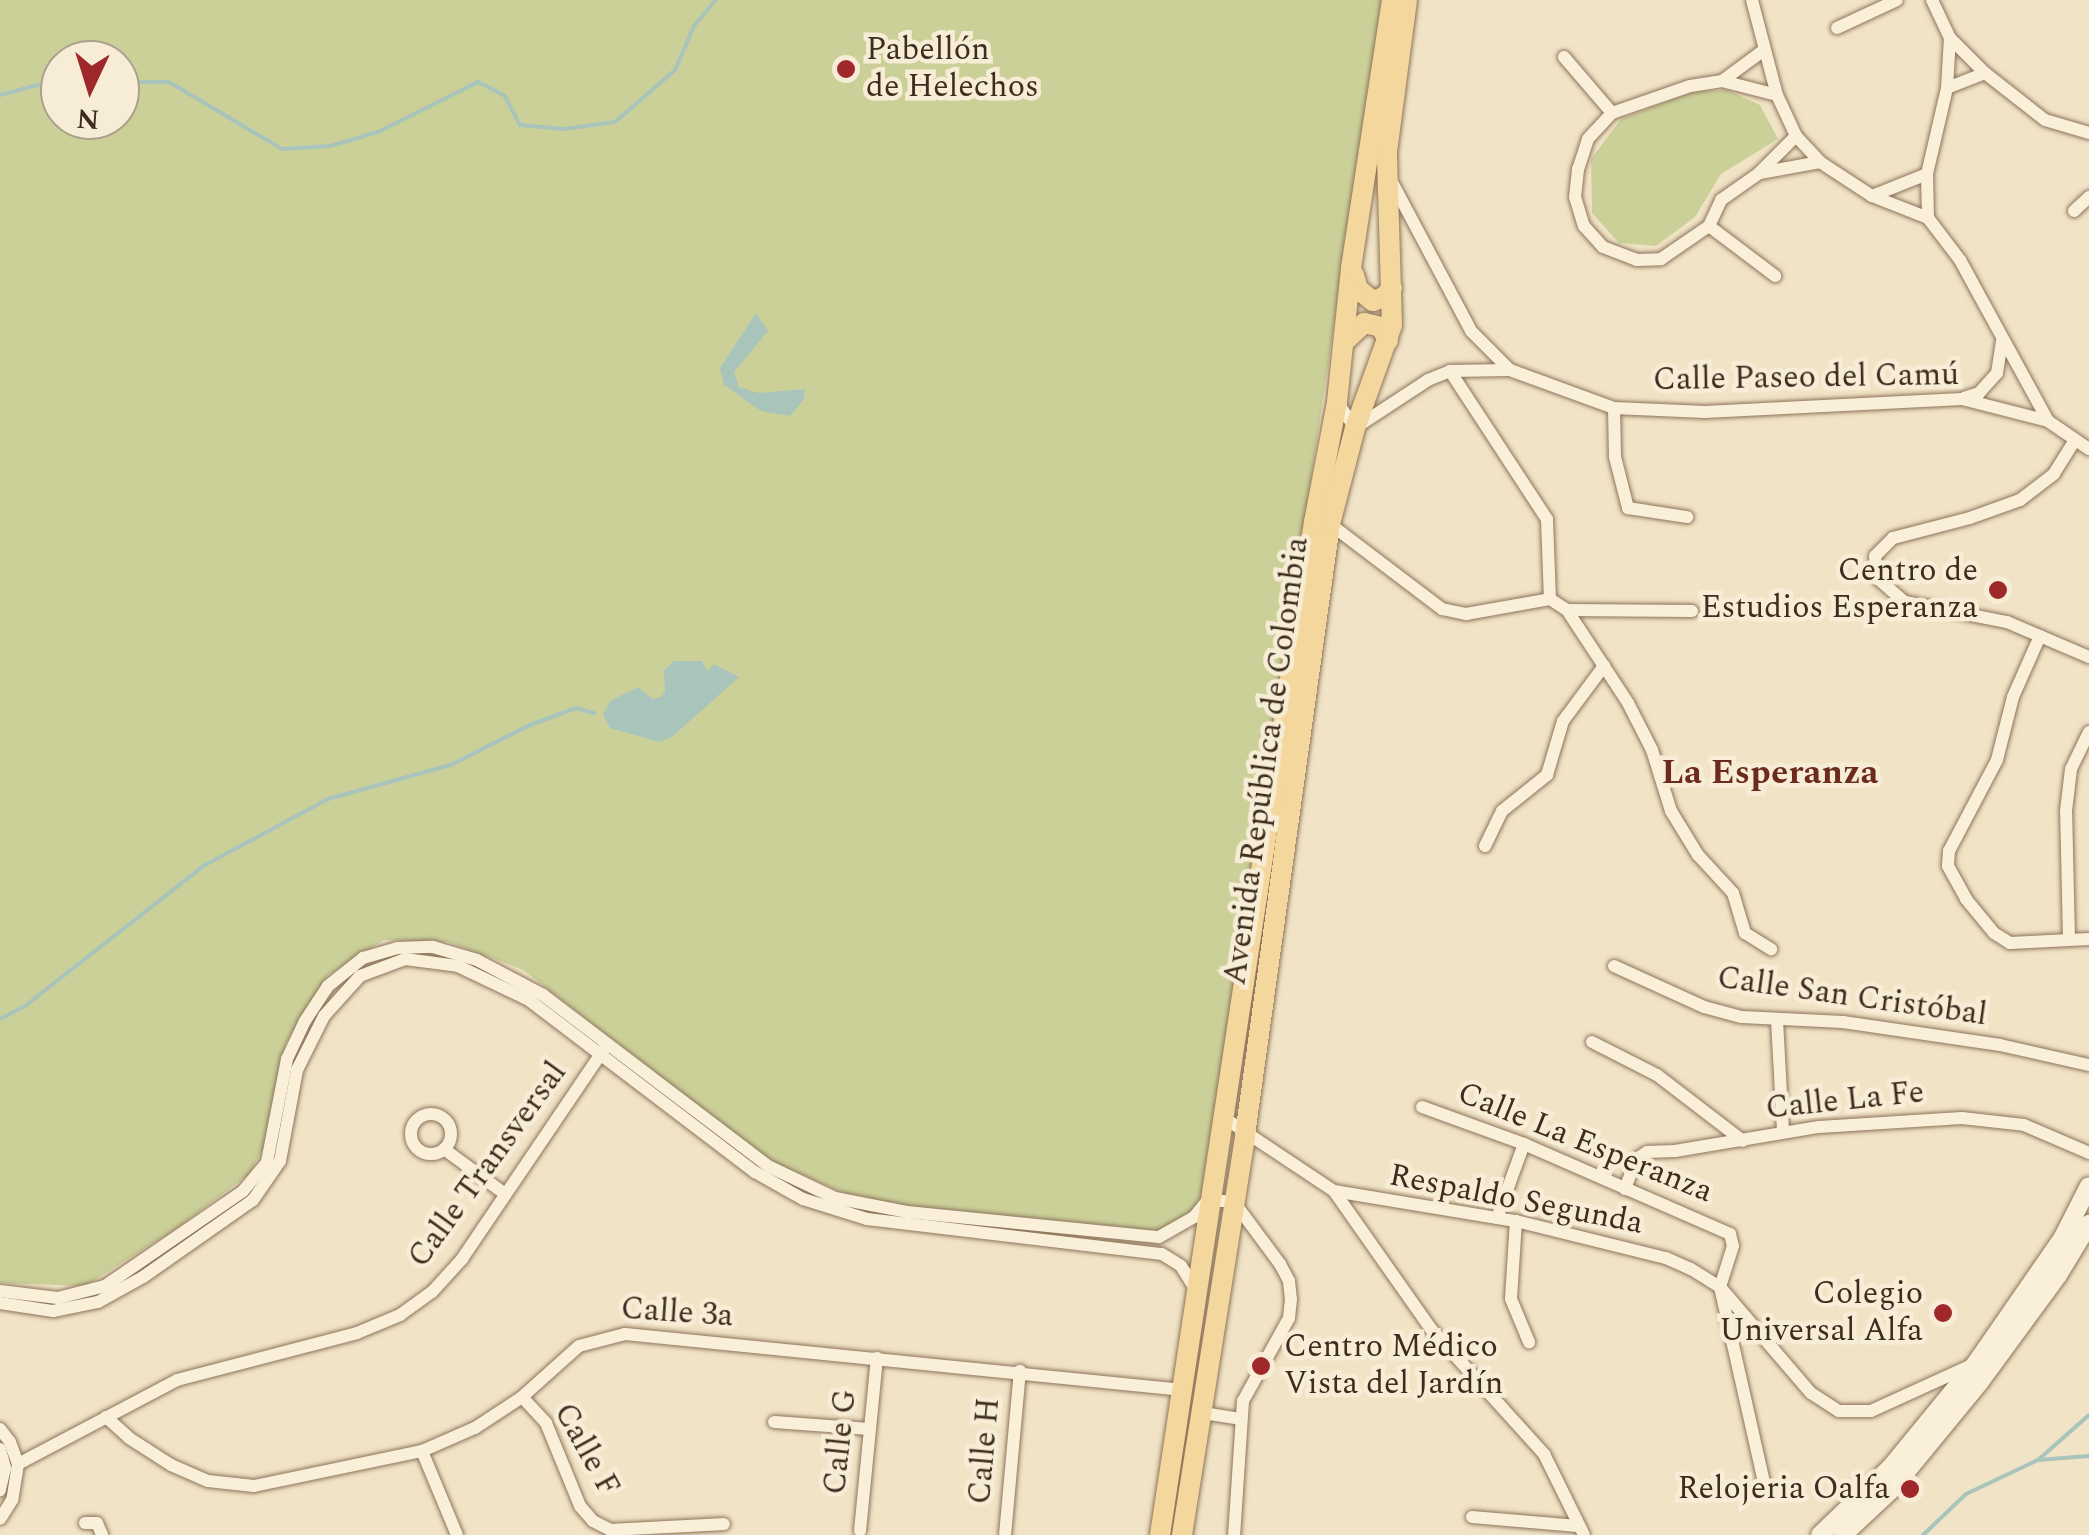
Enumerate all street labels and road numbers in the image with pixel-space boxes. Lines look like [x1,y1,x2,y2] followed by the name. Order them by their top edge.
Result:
[1653,356,1959,400] street label: Calle Paseo del Camú
[1217,535,1317,987] street label: Avenida República de Colombia
[1715,959,1989,1035] street label: Calle San Cristóbal
[400,1055,576,1275] street label: Calle Transversal
[1452,1074,1718,1212] street label: Calle La Esperanza
[1764,1074,1926,1128] street label: Calle La Fe
[1386,1157,1646,1243] street label: Respaldo Segunda
[619,1290,735,1336] street label: Calle 3a
[816,1387,866,1497] street label: Calle G
[961,1396,1009,1506] street label: Calle H
[545,1397,627,1503] street label: Calle F

